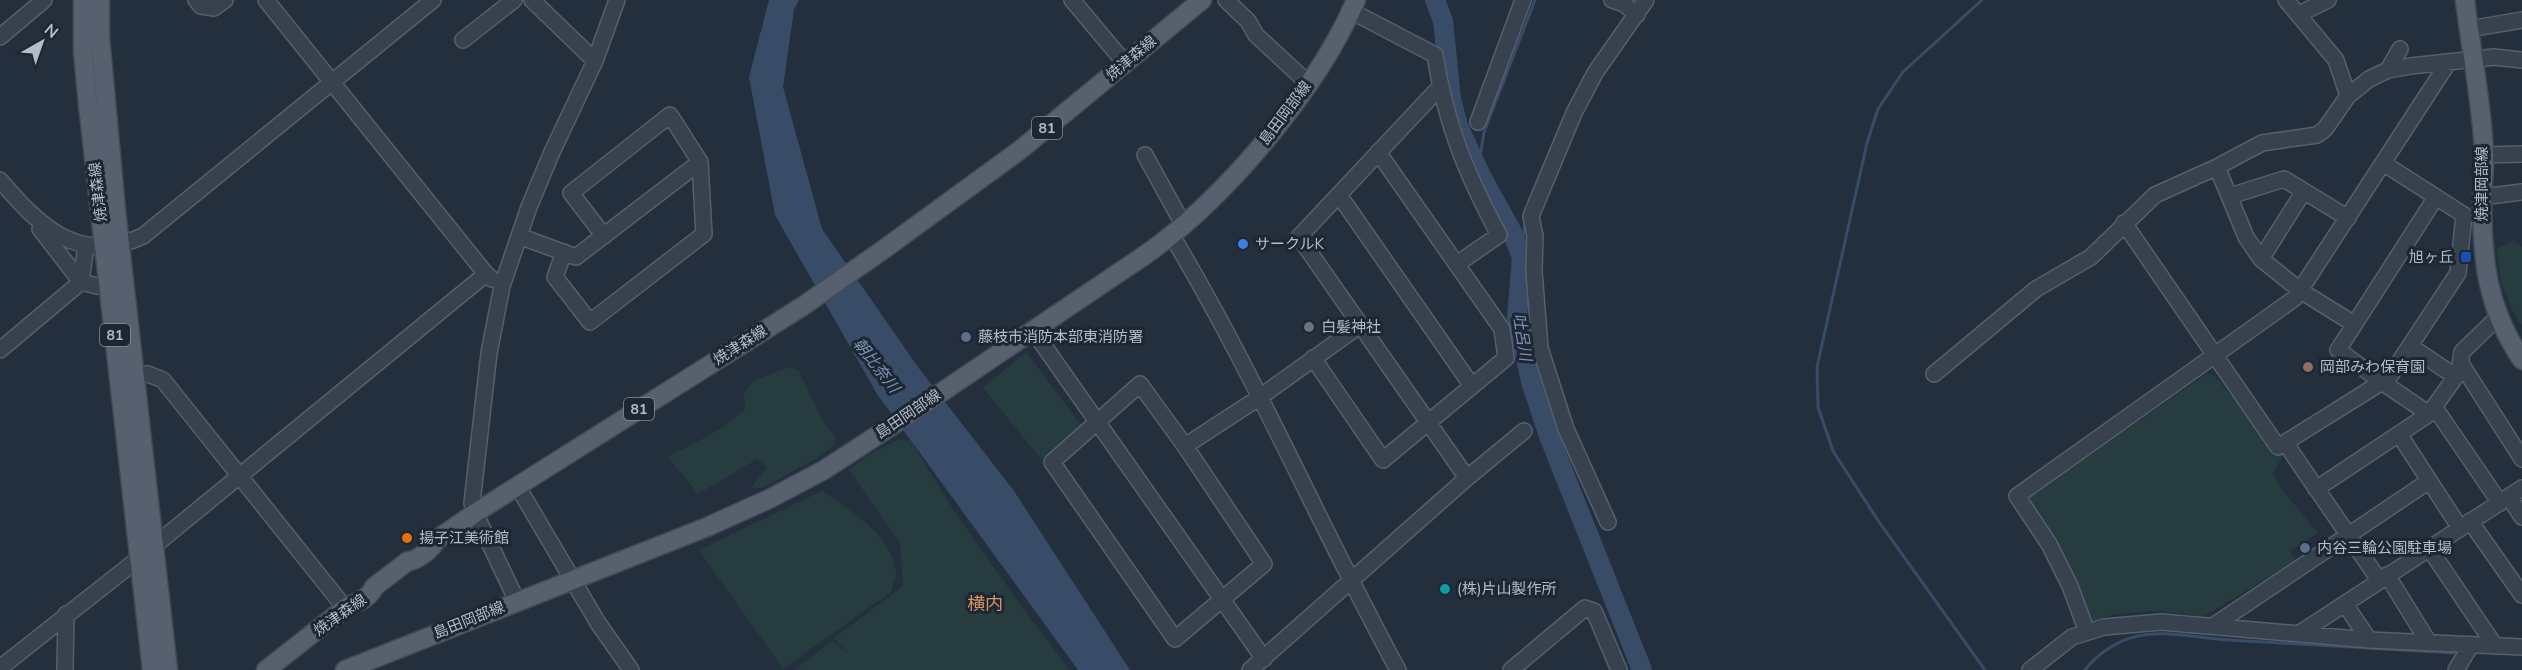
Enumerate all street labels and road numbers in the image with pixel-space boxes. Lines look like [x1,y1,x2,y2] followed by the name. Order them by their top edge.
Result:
[1102,31,1160,85] street label: 焼津森線
[1254,77,1316,149] street label: 島田岡部線
[1032,117,1062,139] road number: 81
[2472,146,2492,222] street label: 焼津岡部線
[84,161,112,223] street label: 焼津森線
[709,321,771,369] street label: 焼津森線
[100,324,130,346] road number: 81
[871,385,945,443] street label: 島田岡部線
[624,398,654,420] road number: 81
[310,590,370,640] street label: 焼津森線
[430,597,508,643] street label: 島田岡部線

